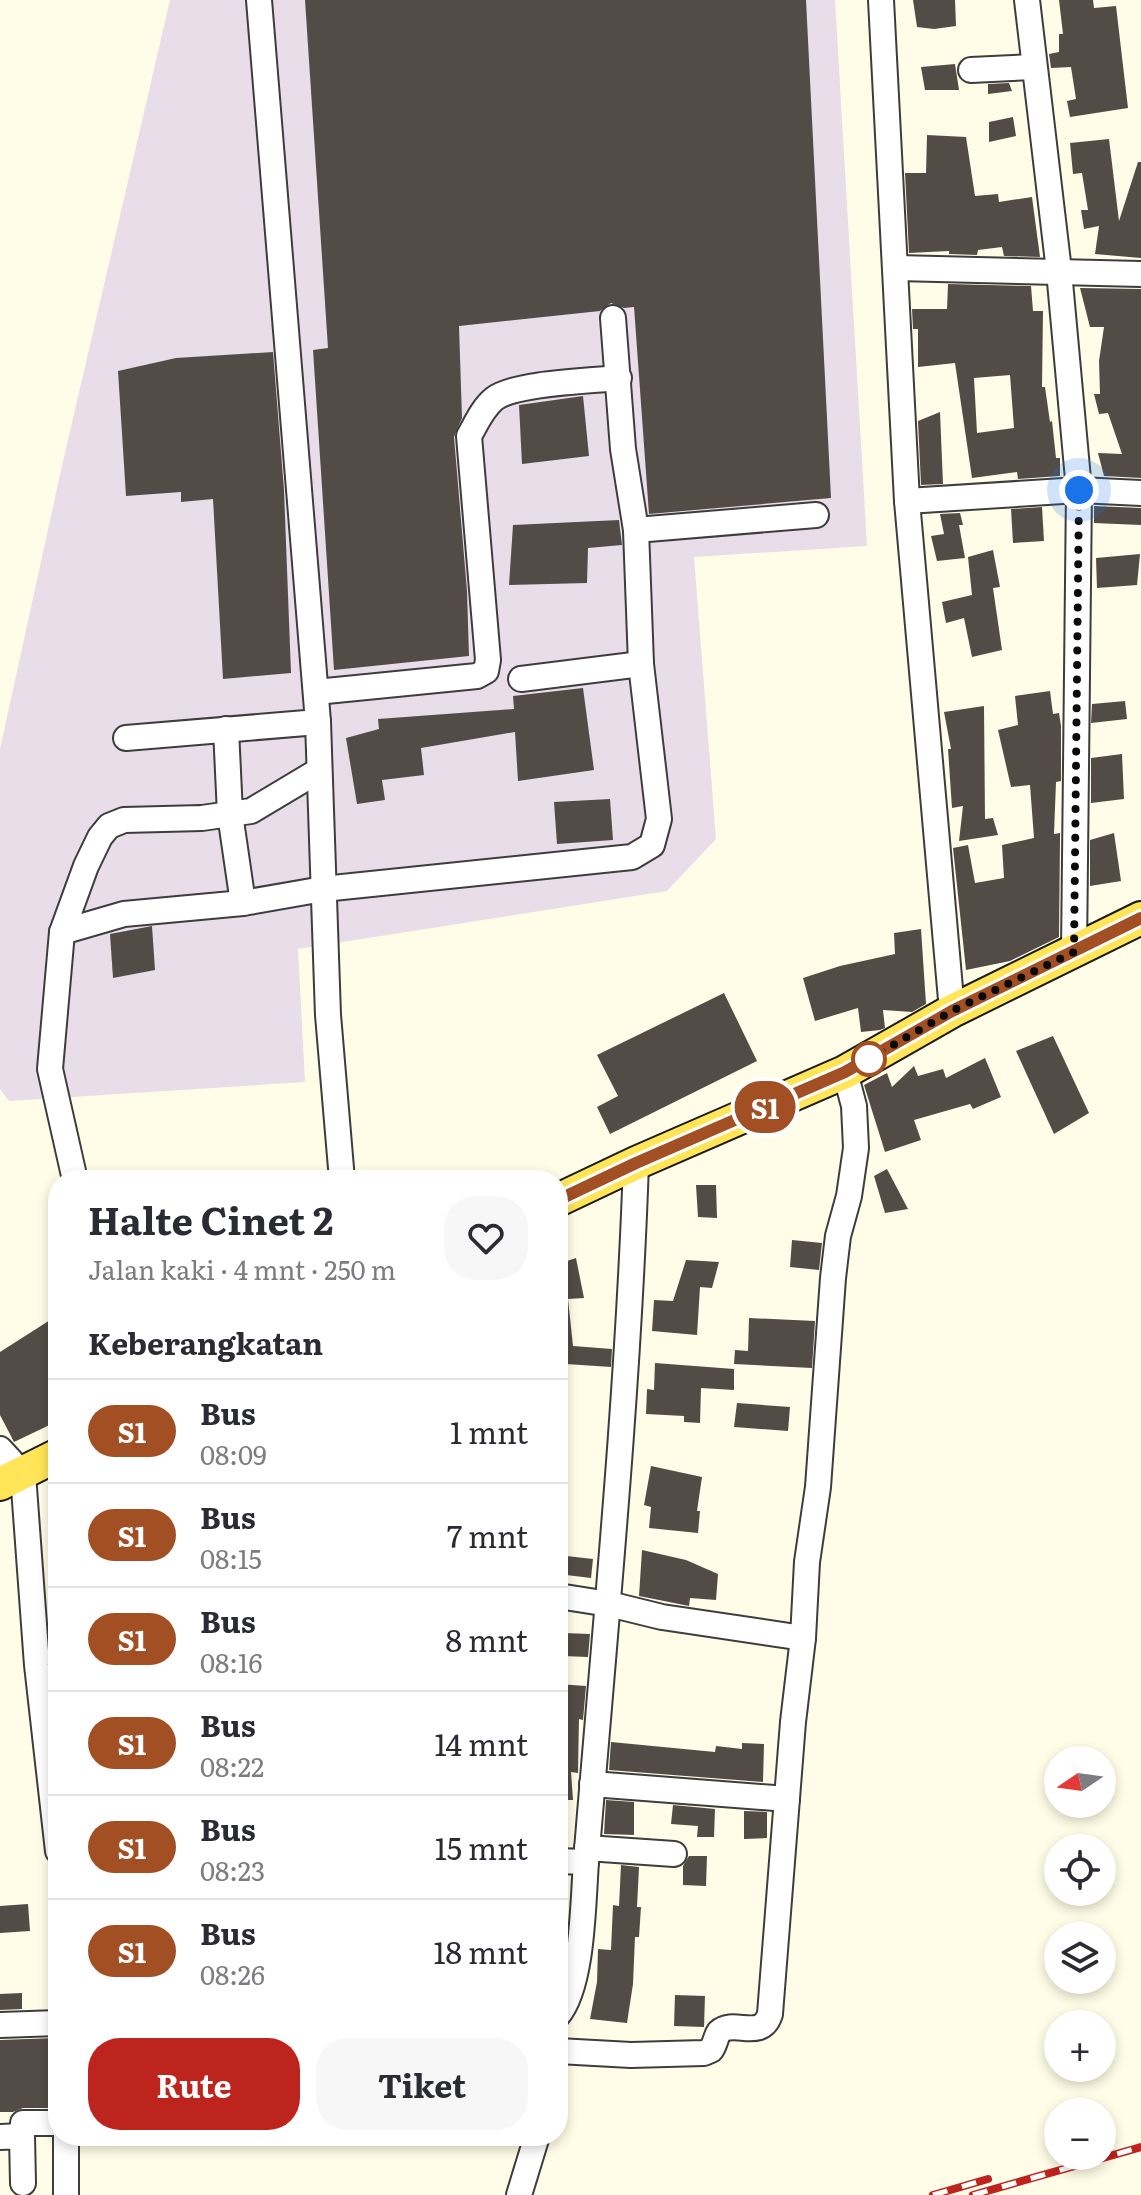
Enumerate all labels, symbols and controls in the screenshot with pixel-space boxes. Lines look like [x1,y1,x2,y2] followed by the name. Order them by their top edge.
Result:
[1059,470,1099,510] your location
[852,1042,886,1076] unlabelled marker
[729,1081,801,1133] line badge: S1
[751,1086,779,1128] text: S1
[88,1190,333,1247] text: Halte Cinet 2
[444,1196,528,1280] button: heart
[88,1249,396,1288] text: Jalan kaki · 4 mnt · 250 m
[88,1320,323,1364] text: Keberangkatan
[200,1390,256,1434] text: Bus
[450,1409,528,1453] text: 1 mnt
[118,1410,146,1452] text: S1
[200,1434,267,1473] text: 08:09
[200,1494,256,1538] text: Bus
[447,1513,528,1557] text: 7 mnt
[118,1514,146,1556] text: S1
[200,1538,262,1577] text: 08:15
[200,1598,256,1642] text: Bus
[446,1617,528,1661] text: 8 mnt
[118,1618,146,1660] text: S1
[200,1642,263,1681] text: 08:16
[200,1702,256,1746] text: Bus
[435,1721,528,1765] text: 14 mnt
[118,1722,146,1764] text: S1
[200,1746,264,1785] text: 08:22
[1044,1746,1116,1818] north arrow
[1044,1746,1116,2170] map controls
[200,1806,256,1850] text: Bus
[435,1825,528,1869] text: 15 mnt
[118,1826,146,1868] text: S1
[1044,1834,1116,1906] button: locate
[200,1850,265,1889] text: 08:23
[200,1910,256,1954] text: Bus
[1044,1922,1116,1994] button: layers
[433,1929,528,1973] text: 18 mnt
[118,1930,146,1972] text: S1
[200,1954,265,1993] text: 08:26
[1044,2010,1116,2082] button: +
[88,2038,300,2130] button: Rute
[316,2038,528,2130] button: Tiket
[1044,2098,1116,2170] button: −

